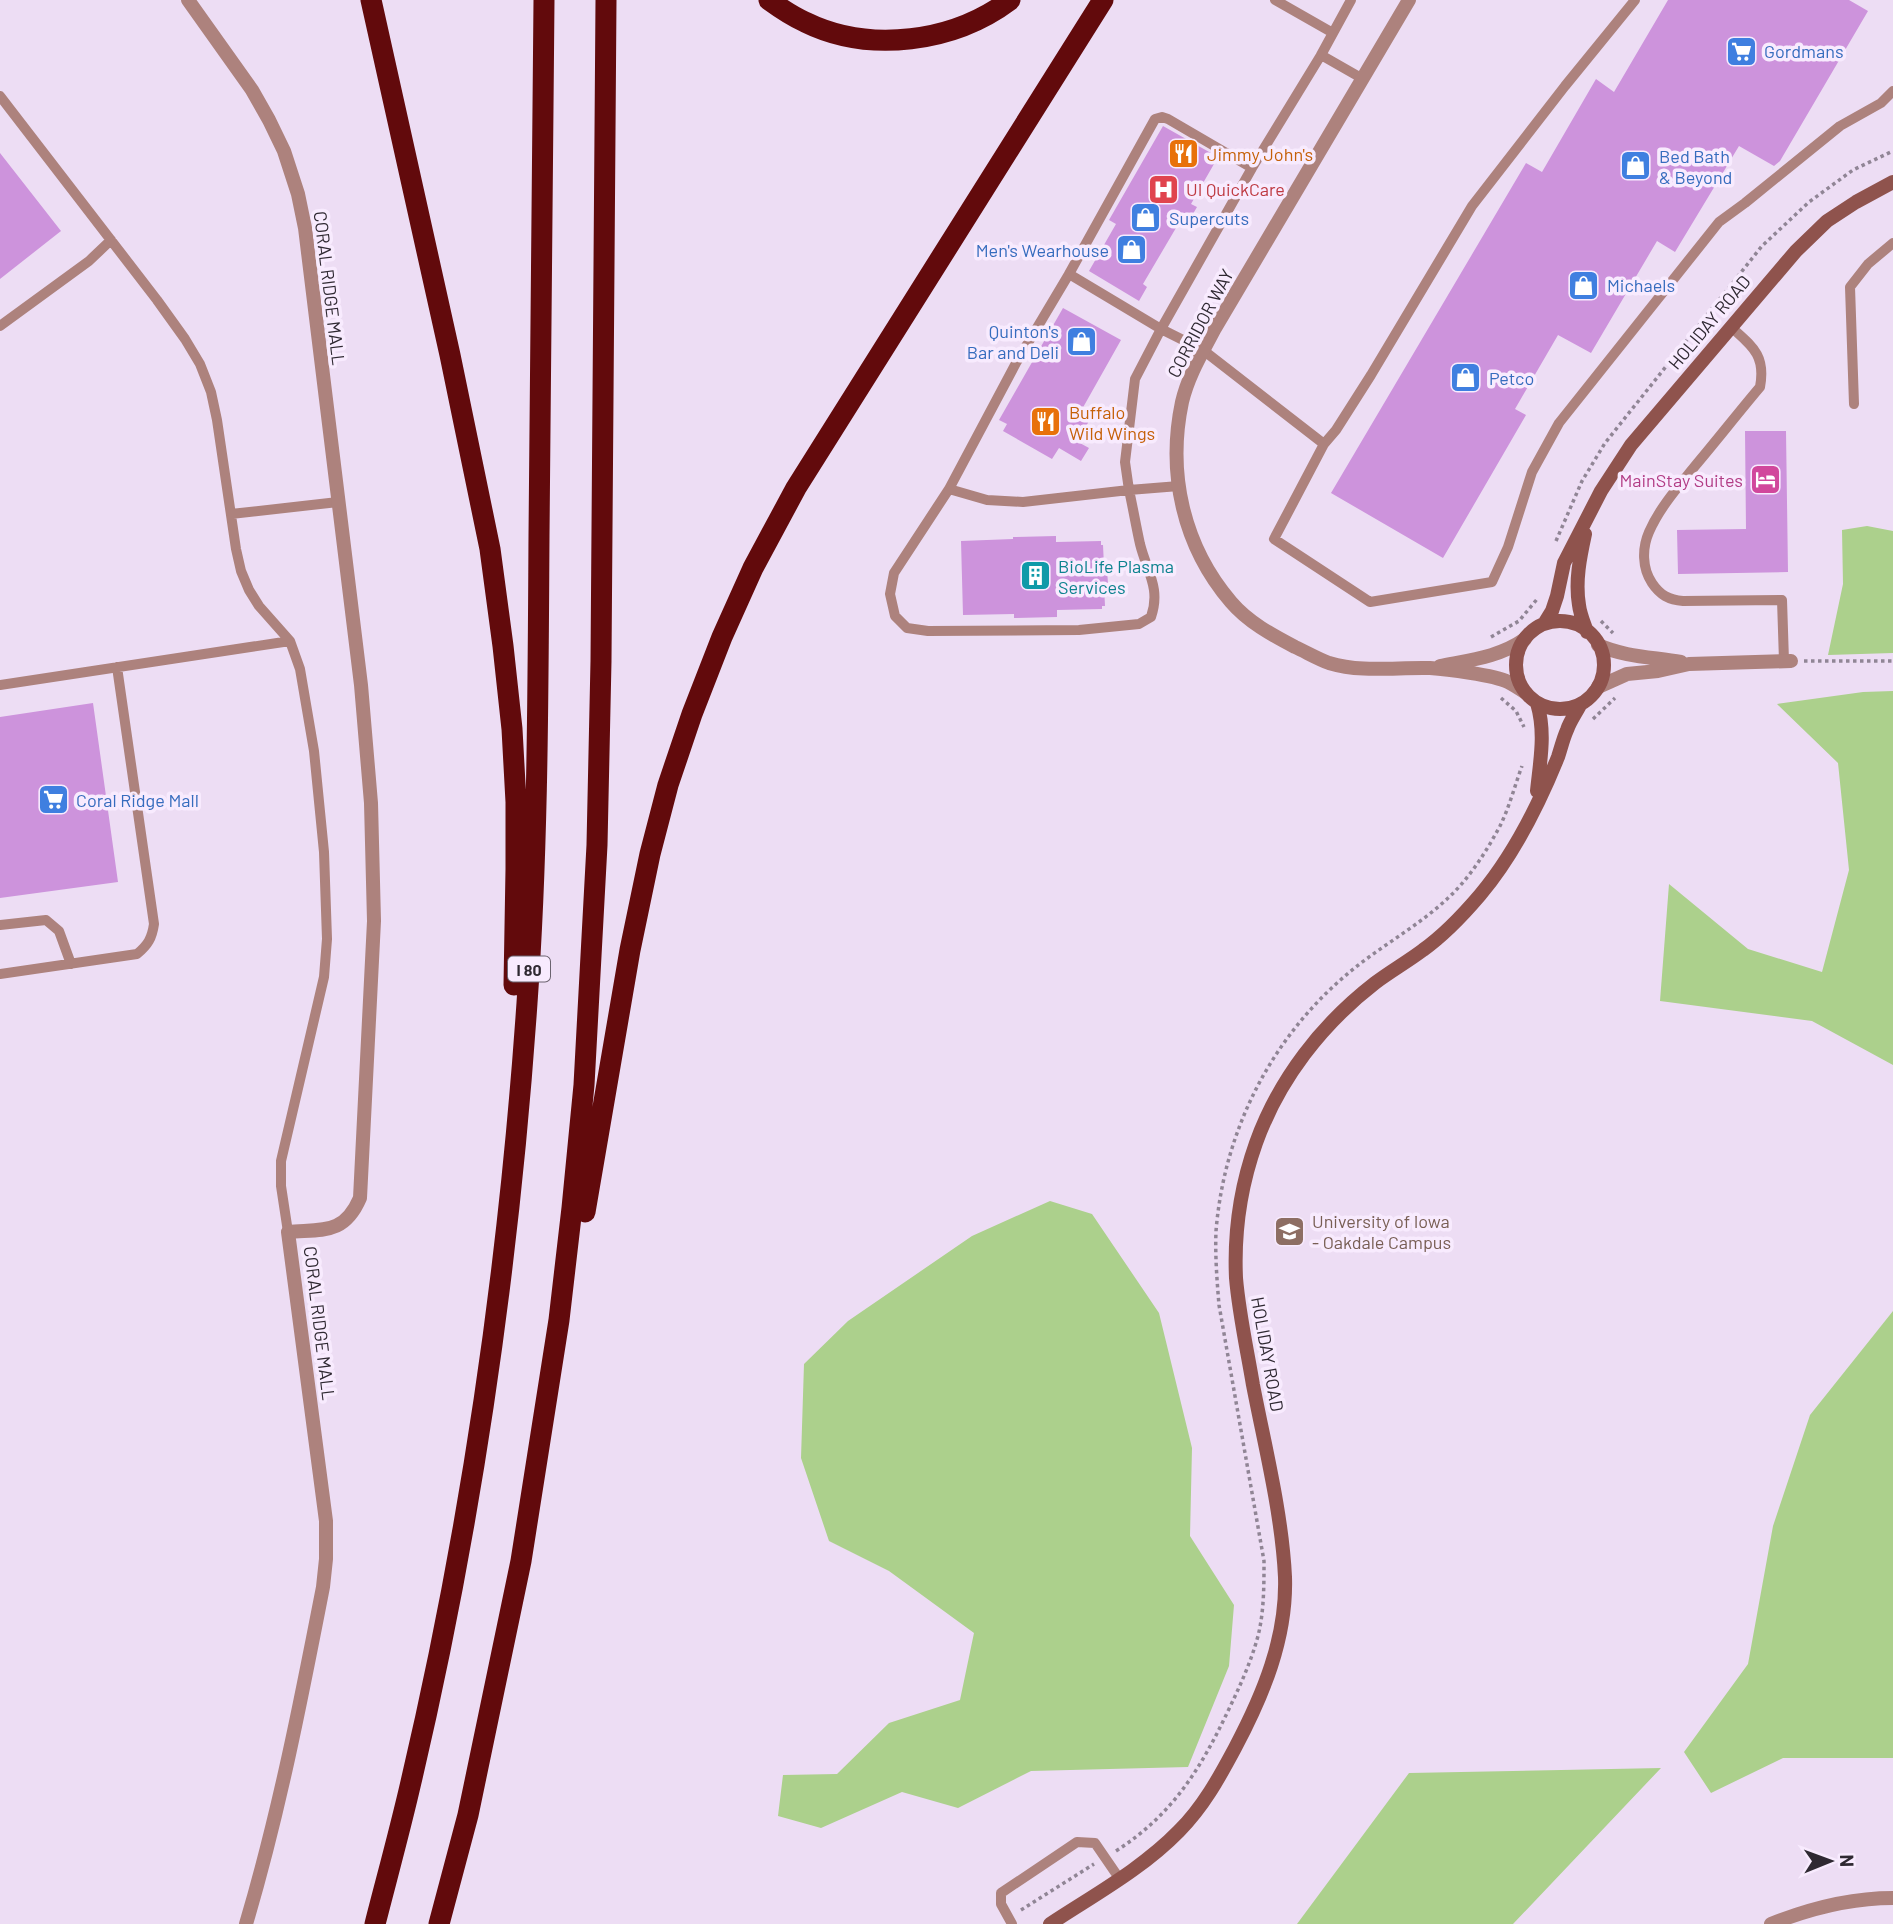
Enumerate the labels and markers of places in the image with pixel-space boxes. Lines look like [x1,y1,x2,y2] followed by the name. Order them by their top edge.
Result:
[1724,34,1758,68] supermarket icon: Gordmans
[1764,40,1844,62] place label: Gordmans
[1167,137,1201,171] restaurant icon: Jimmy John's
[1207,143,1313,165] place label: Jimmy John's
[1659,145,1732,188] place label: Bed Bath & Beyond
[1619,149,1653,183] shop icon: Bed Bath & Beyond
[1146,172,1180,206] hospital icon: UI QuickCare
[1186,178,1285,200] place label: UI QuickCare
[1129,201,1163,235] shop icon: Supercuts
[1169,207,1249,229] place label: Supercuts
[1115,233,1149,267] shop icon: Men's Wearhouse
[976,239,1109,261] place label: Men's Wearhouse
[1567,268,1601,302] shop icon: Michaels
[1607,274,1675,296] place label: Michaels
[967,320,1059,363] place label: Quinton's Bar and Deli
[1065,324,1099,358] shop icon: Quinton's Bar and Deli
[1449,361,1483,395] shop icon: Petco
[1489,367,1534,389] place label: Petco
[1069,401,1155,444] place label: Buffalo Wild Wings
[1029,405,1063,439] restaurant icon: Buffalo Wild Wings
[1749,463,1783,497] hotel icon: MainStay Suites
[1619,469,1743,491] place label: MainStay Suites
[1058,555,1174,598] place label: BioLife Plasma Services
[1018,559,1052,593] building icon: BioLife Plasma Services
[36,783,70,817] supermarket icon: Coral Ridge Mall
[76,789,199,811] place label: Coral Ridge Mall
[1312,1210,1451,1253] place label: University of Iowa - Oakdale Campus
[1272,1214,1306,1248] school or university icon: University of Iowa - Oakdale Campus

